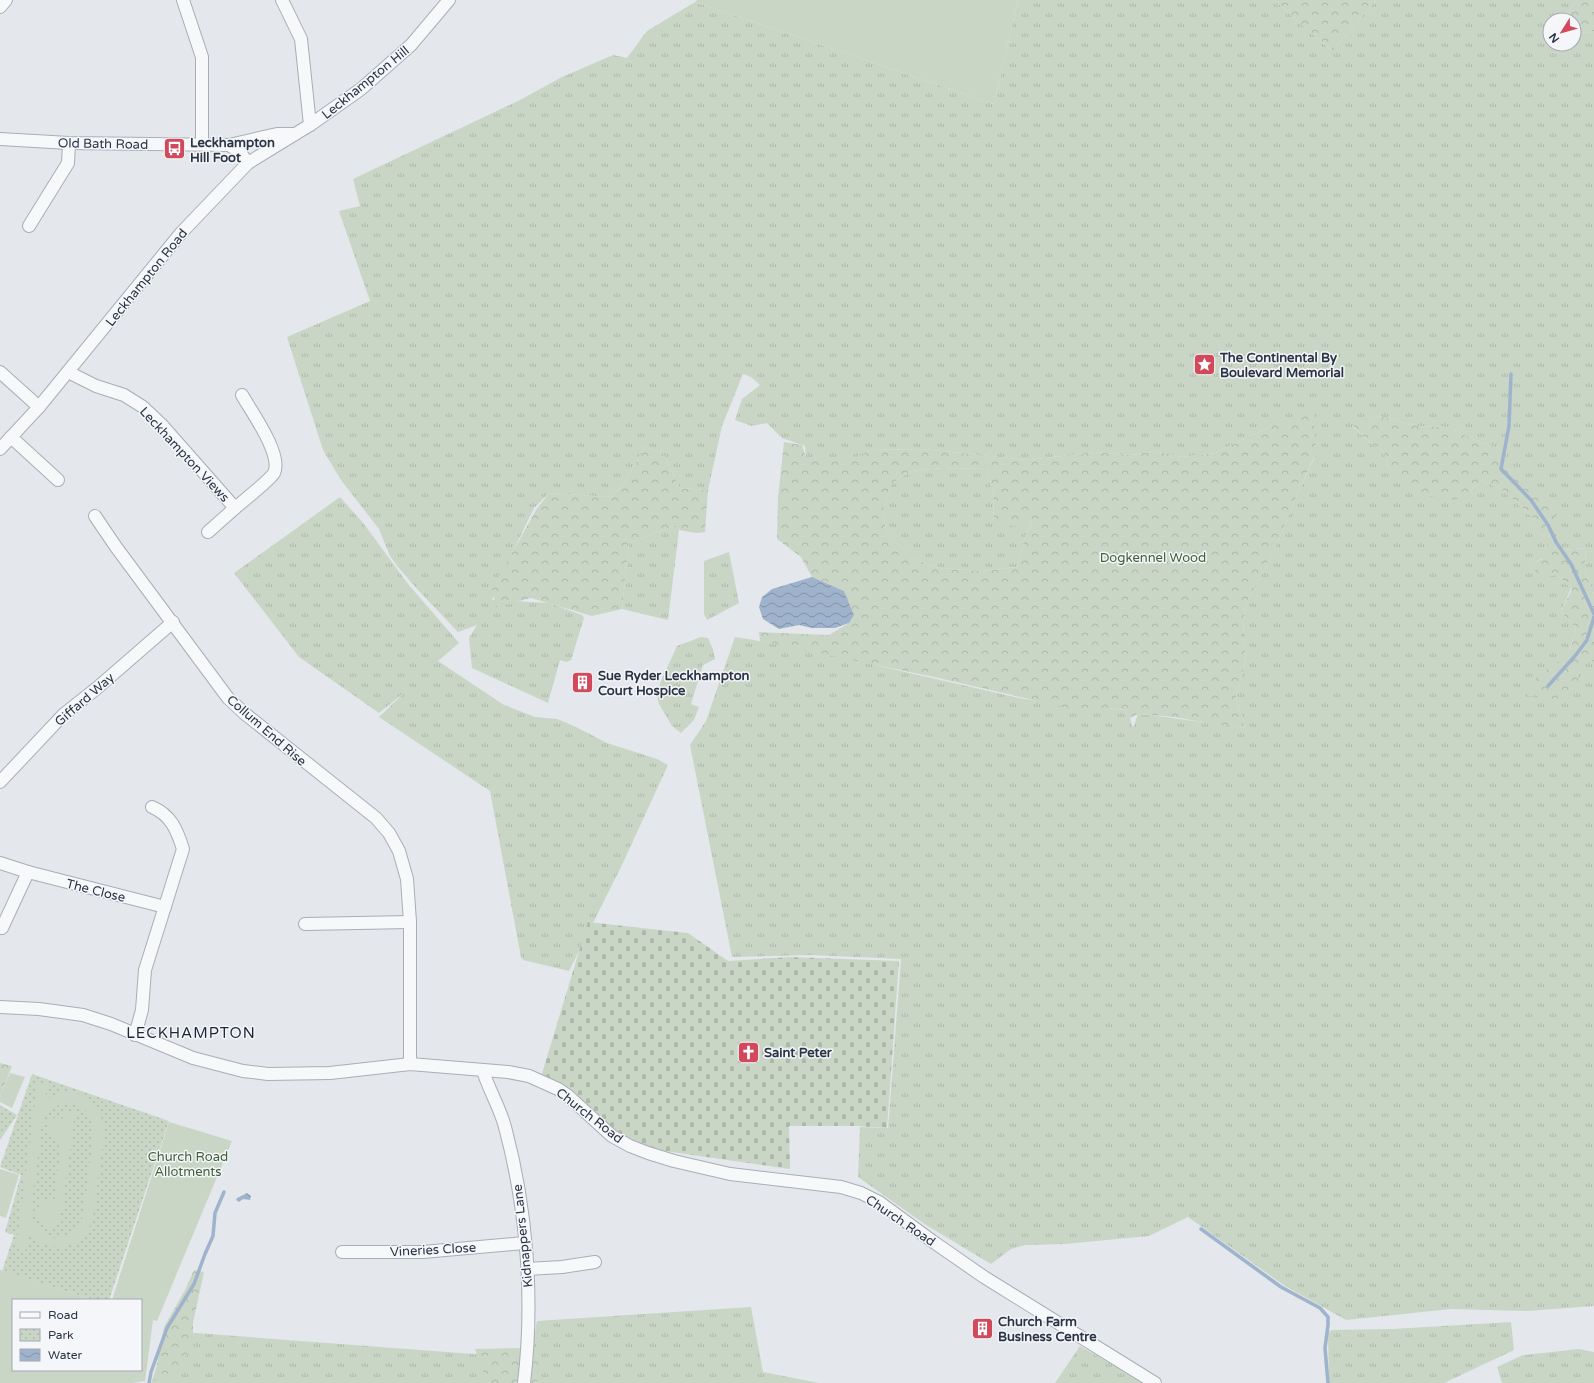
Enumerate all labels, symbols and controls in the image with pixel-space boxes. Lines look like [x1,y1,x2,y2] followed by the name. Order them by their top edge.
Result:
[1542,12,1582,52] north arrow
[1547,30,1562,45] text: N
[319,43,412,123] street label: Leckhampton Hill
[58,135,148,153] street label: Old Bath Road
[190,135,275,166] place label: Leckhampton Hill Foot
[161,136,187,162] bus stop icon: Leckhampton Hill Foot
[103,226,191,330] street label: Leckhampton Road
[1219,350,1344,381] place label: The Continental By Boulevard Memorial
[1191,351,1217,377] place icon: The Continental By Boulevard Memorial
[136,404,232,506] street label: Leckhampton Views
[1100,550,1206,566] park label: Dogkennel Wood
[598,668,750,699] place label: Sue Ryder Leckhampton Court Hospice
[569,669,595,695] building icon: Sue Ryder Leckhampton Court Hospice
[52,670,118,730] street label: Giffard Way
[223,692,309,770] street label: Collum End Rise
[65,876,127,906] street label: The Close
[126,1024,256,1042] district label: LECKHAMPTON
[735,1039,761,1065] church icon: Saint Peter
[764,1045,833,1061] place label: Saint Peter
[553,1085,626,1147] street label: Church Road
[148,1149,228,1180] park label: Church Road Allotments
[510,1183,536,1288] street label: Kidnappers Lane
[863,1192,938,1250] street label: Church Road
[390,1240,477,1260] street label: Vineries Close
[12,1299,142,1371] legend
[48,1308,78,1322] text: Road
[998,1314,1097,1345] place label: Church Farm Business Centre
[969,1315,995,1341] building icon: Church Farm Business Centre
[48,1328,74,1342] text: Park
[48,1348,83,1362] text: Water

